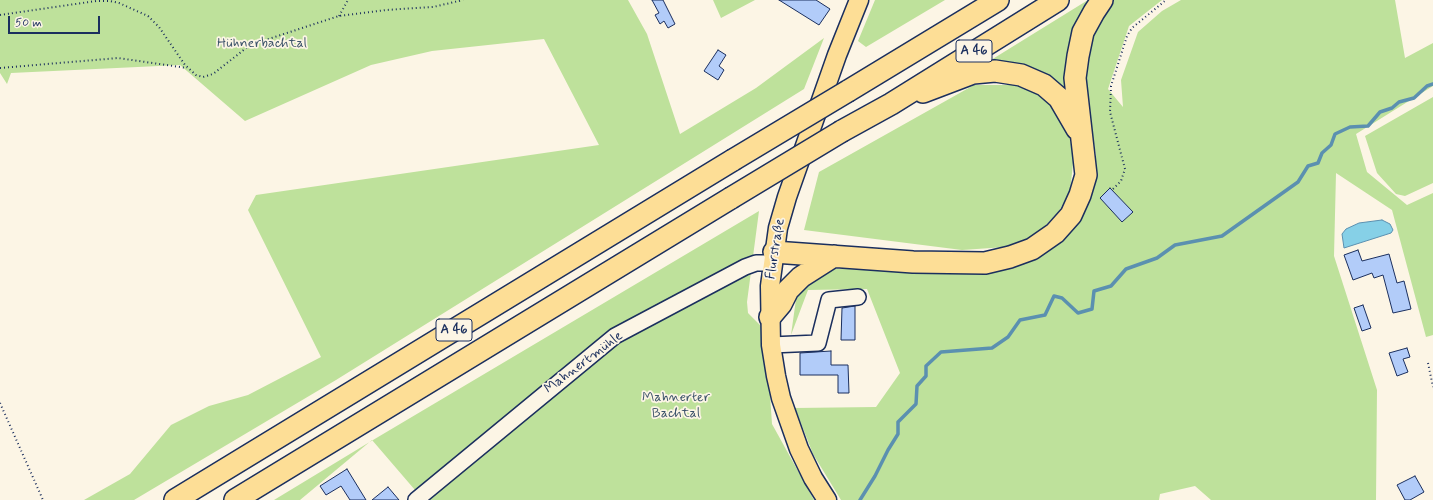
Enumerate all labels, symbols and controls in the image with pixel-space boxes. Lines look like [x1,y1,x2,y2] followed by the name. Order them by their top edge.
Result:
[10,8,102,34] scale bar
[15,15,42,31] text: 50 m
[217,36,307,52] park label: Hühnerbachtal
[956,40,992,62] road number: A 46
[763,217,789,281] street label: Flurstraße
[436,319,472,341] road number: A 46
[541,328,627,398] street label: Mahnertmühle
[642,390,710,422] park label: Mahnerter Bachtal

